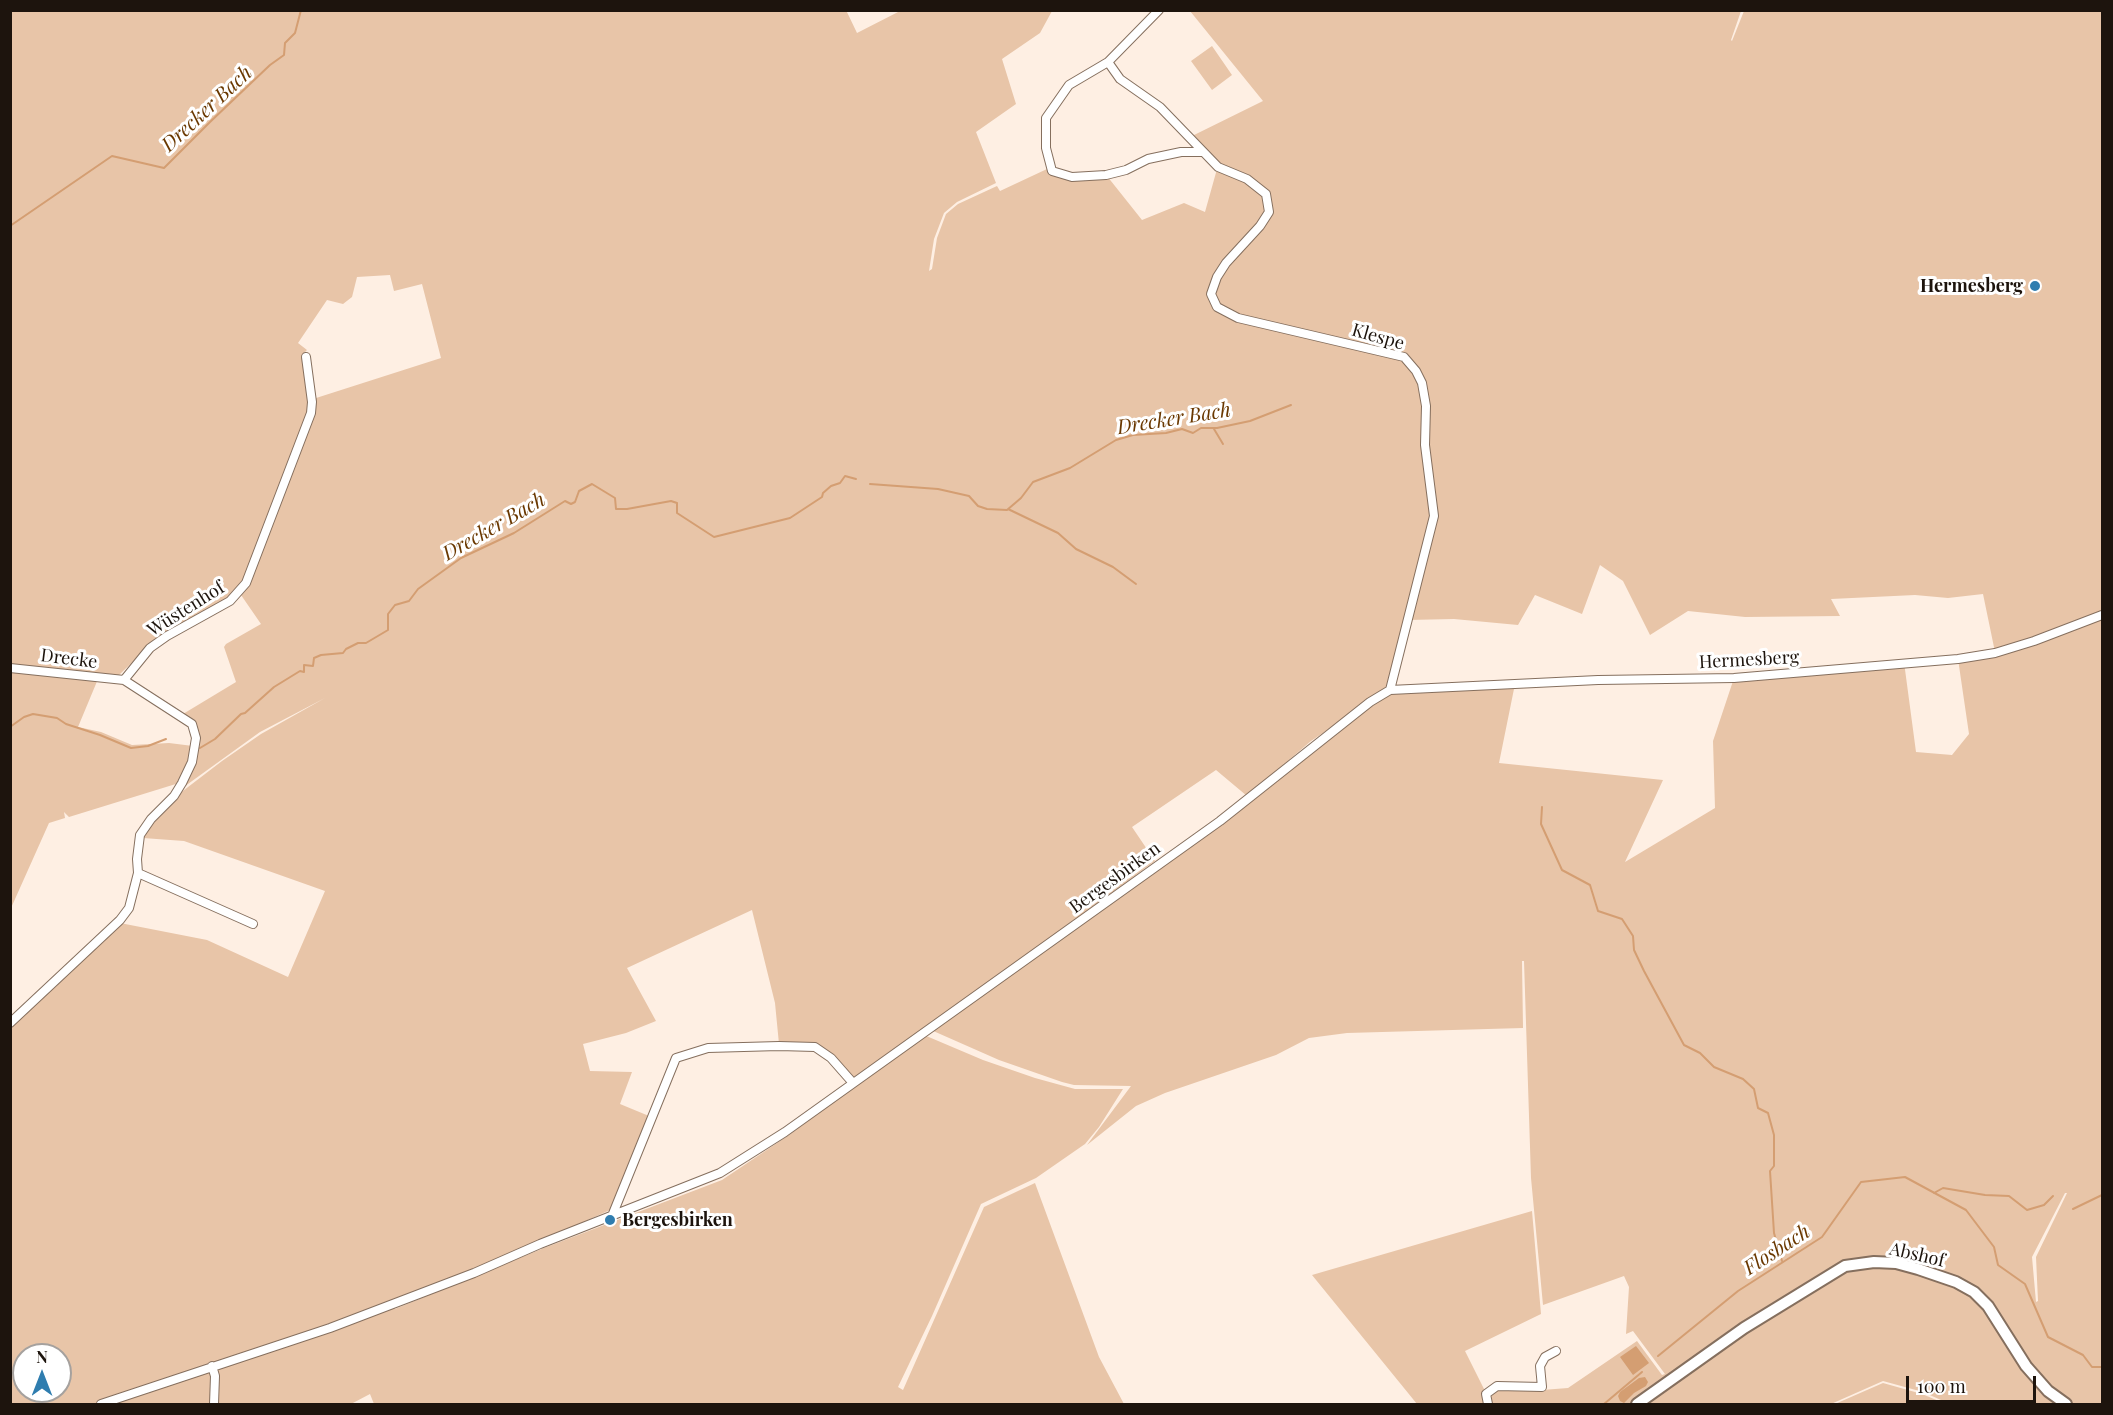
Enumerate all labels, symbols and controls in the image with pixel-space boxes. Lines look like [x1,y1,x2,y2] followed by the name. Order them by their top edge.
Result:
[157,61,257,157] water label: Drecker Bach
[1920,275,2023,297] place label: Hermesberg
[2028,279,2042,293] marker: Hermesberg
[1349,319,1407,355] street label: Klespe
[1115,398,1233,440] water label: Drecker Bach
[438,488,550,566] water label: Drecker Bach
[143,577,229,641] street label: Wüstenhof
[39,645,99,673] street label: Drecke
[1698,647,1800,673] street label: Hermesberg
[1065,838,1165,918] street label: Bergesbirken
[622,1209,733,1231] place label: Bergesbirken
[603,1213,617,1227] marker: Bergesbirken
[1739,1220,1815,1280] water label: Flosbach
[1887,1238,1947,1272] street label: Abshof
[12,1343,72,1403] north arrow
[36,1346,48,1367] text: N
[1909,1364,2040,1402] scale bar
[1917,1374,1966,1398] text: 100 m

